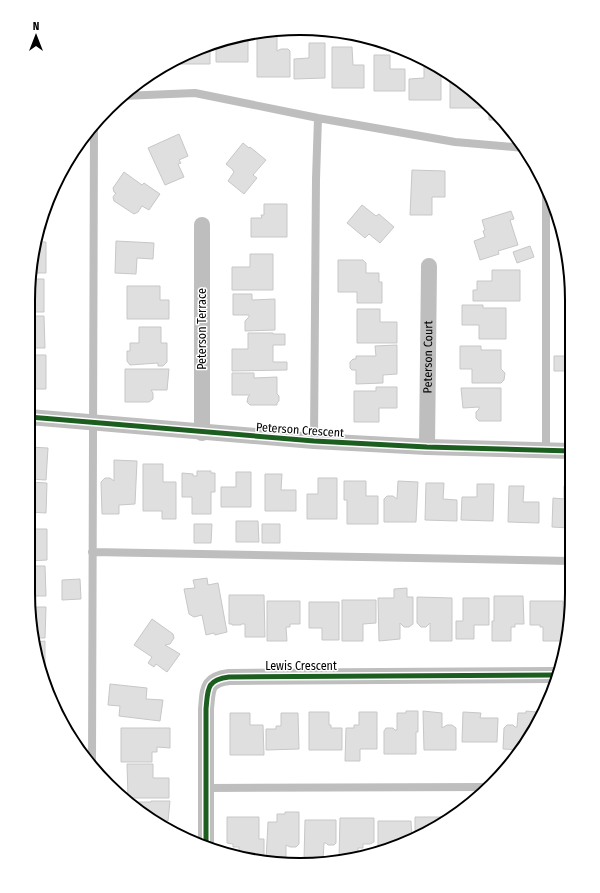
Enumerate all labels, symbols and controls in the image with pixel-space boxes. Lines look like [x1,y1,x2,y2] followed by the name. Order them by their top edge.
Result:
[16,16,56,56] north arrow
[33,20,39,33] text: N
[195,288,209,370] street label: Peterson Terrace
[421,320,435,393] street label: Peterson Court
[256,420,344,440] street label: Peterson Crescent
[265,659,337,673] street label: Lewis Crescent

